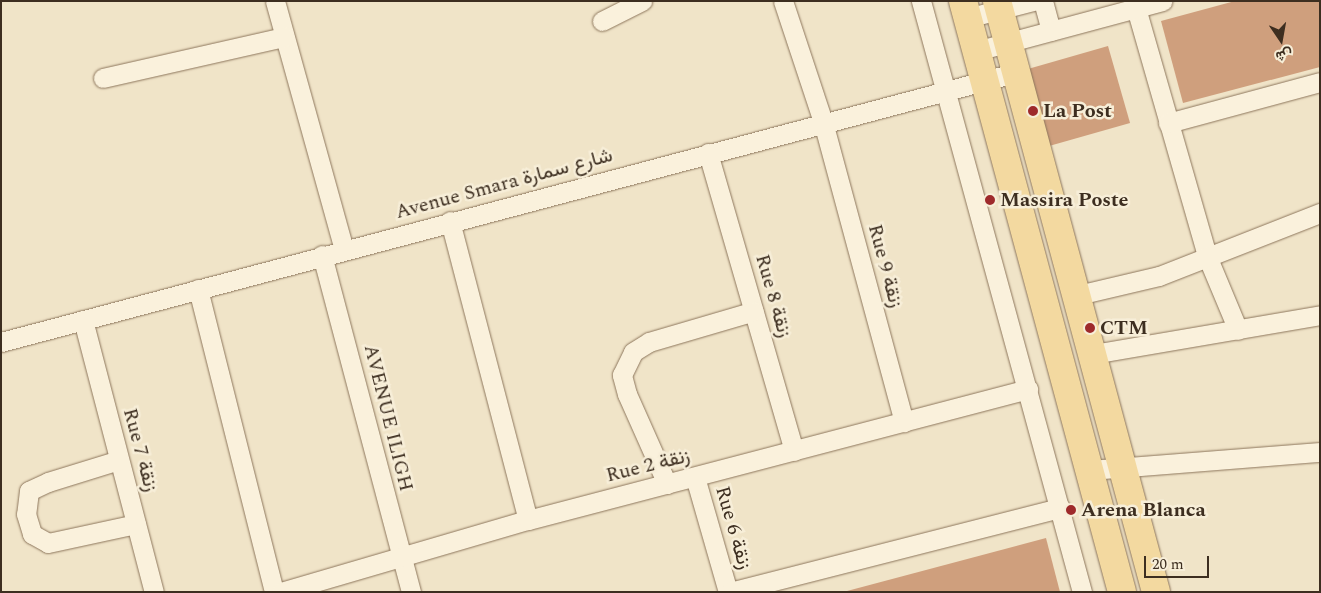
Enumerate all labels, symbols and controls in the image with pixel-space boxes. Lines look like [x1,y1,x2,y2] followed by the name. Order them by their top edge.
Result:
[1256,15,1306,65] north arrow
[1274,43,1295,67] text: ش
[1043,99,1112,123] place label: La Post
[1027,105,1039,117] marker: La Post
[393,143,615,225] street label: Avenue Smara شارع سمارة
[1000,188,1129,212] place label: Massira Poste
[984,194,996,206] marker: Massira Poste
[862,222,908,310] street label: Rue 9 زنقة
[750,252,796,340] street label: Rue 8 زنقة
[1100,316,1148,340] place label: CTM
[1084,322,1096,334] marker: CTM
[358,342,418,494] street label: AVENUE ILIGH
[117,406,163,494] street label: Rue 7 زنقة
[604,444,692,488] street label: Rue 2 زنقة
[710,484,756,572] street label: Rue 6 زنقة
[1081,498,1206,522] place label: Arena Blanca
[1065,504,1077,516] marker: Arena Blanca
[1146,546,1211,578] scale bar
[1152,553,1184,576] text: 20 m

